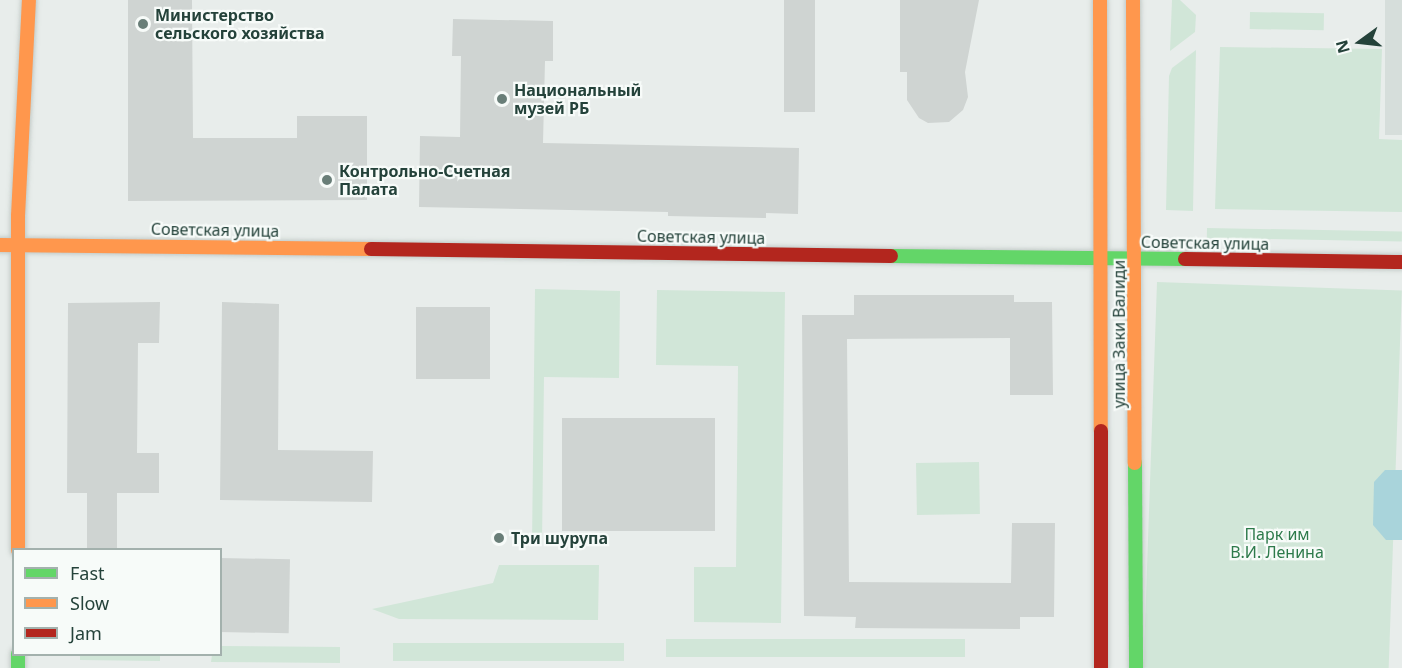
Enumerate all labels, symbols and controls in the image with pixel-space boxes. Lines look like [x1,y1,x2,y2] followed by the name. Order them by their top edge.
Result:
[155,5,324,43] place label: Министерство сельского хозяйства
[1330,12,1390,72] north arrow
[136,17,150,31] marker: Министерство сельского хозяйства
[1330,38,1355,56] text: N
[514,80,641,118] place label: Национальный музей РБ
[495,92,509,106] marker: Национальный музей РБ
[339,161,511,199] place label: Контрольно-Счетная Палата
[320,173,334,187] marker: Контрольно-Счетная Палата
[151,219,279,241] street label: Советская улица
[637,226,765,248] street label: Советская улица
[1141,232,1269,254] street label: Советская улица
[1109,260,1129,408] street label: улица Заки Валиди
[1230,524,1324,562] park label: Парк им В.И. Ленина
[511,528,608,548] place label: Три шурупа
[492,531,506,545] marker: Три шурупа
[12,548,222,656] legend
[70,561,105,585] text: Fast
[70,591,109,615] text: Slow
[70,621,102,645] text: Jam

